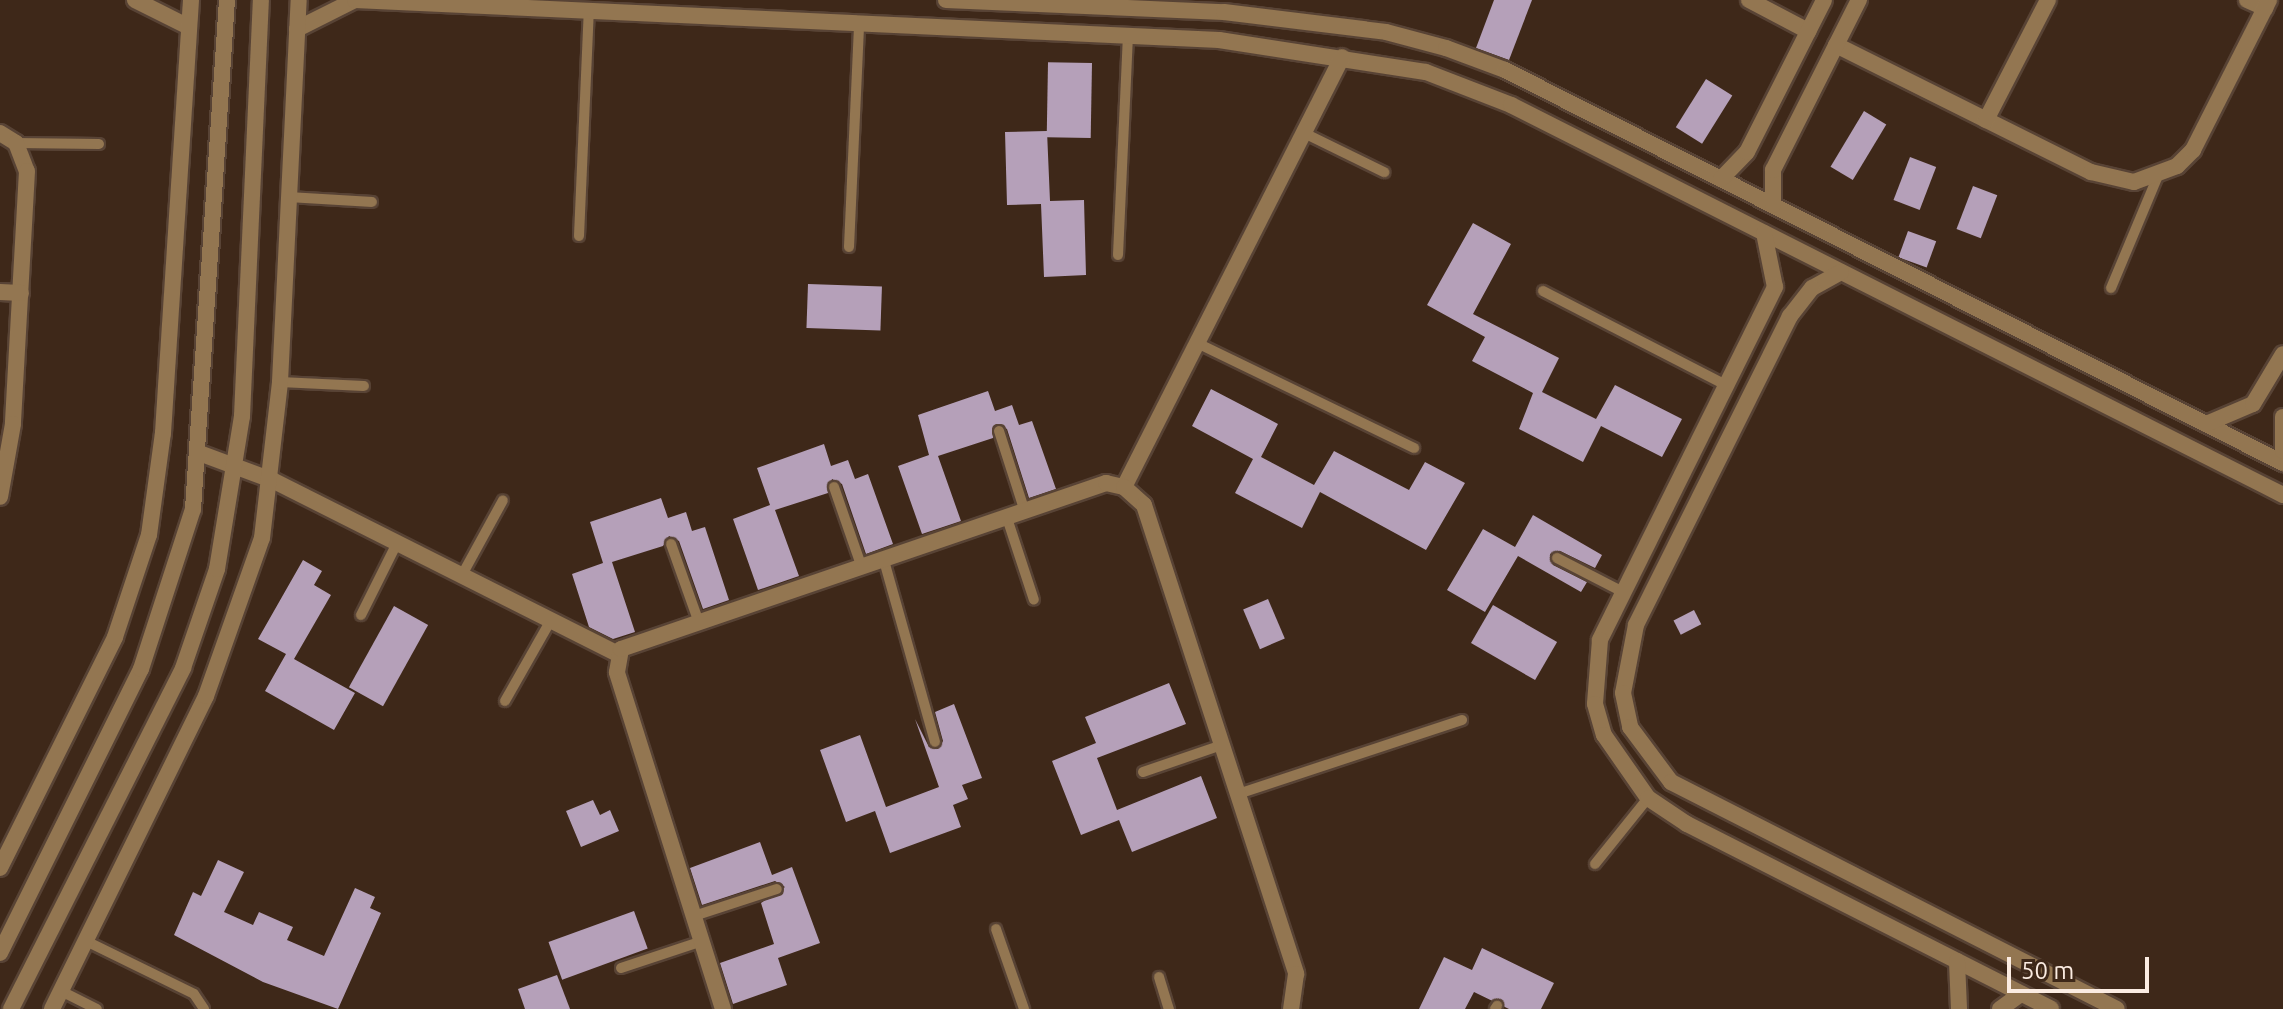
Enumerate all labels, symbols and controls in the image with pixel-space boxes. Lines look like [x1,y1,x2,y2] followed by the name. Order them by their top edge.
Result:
[2011,941,2153,991] scale bar
[2021,957,2074,984] text: 50 m

